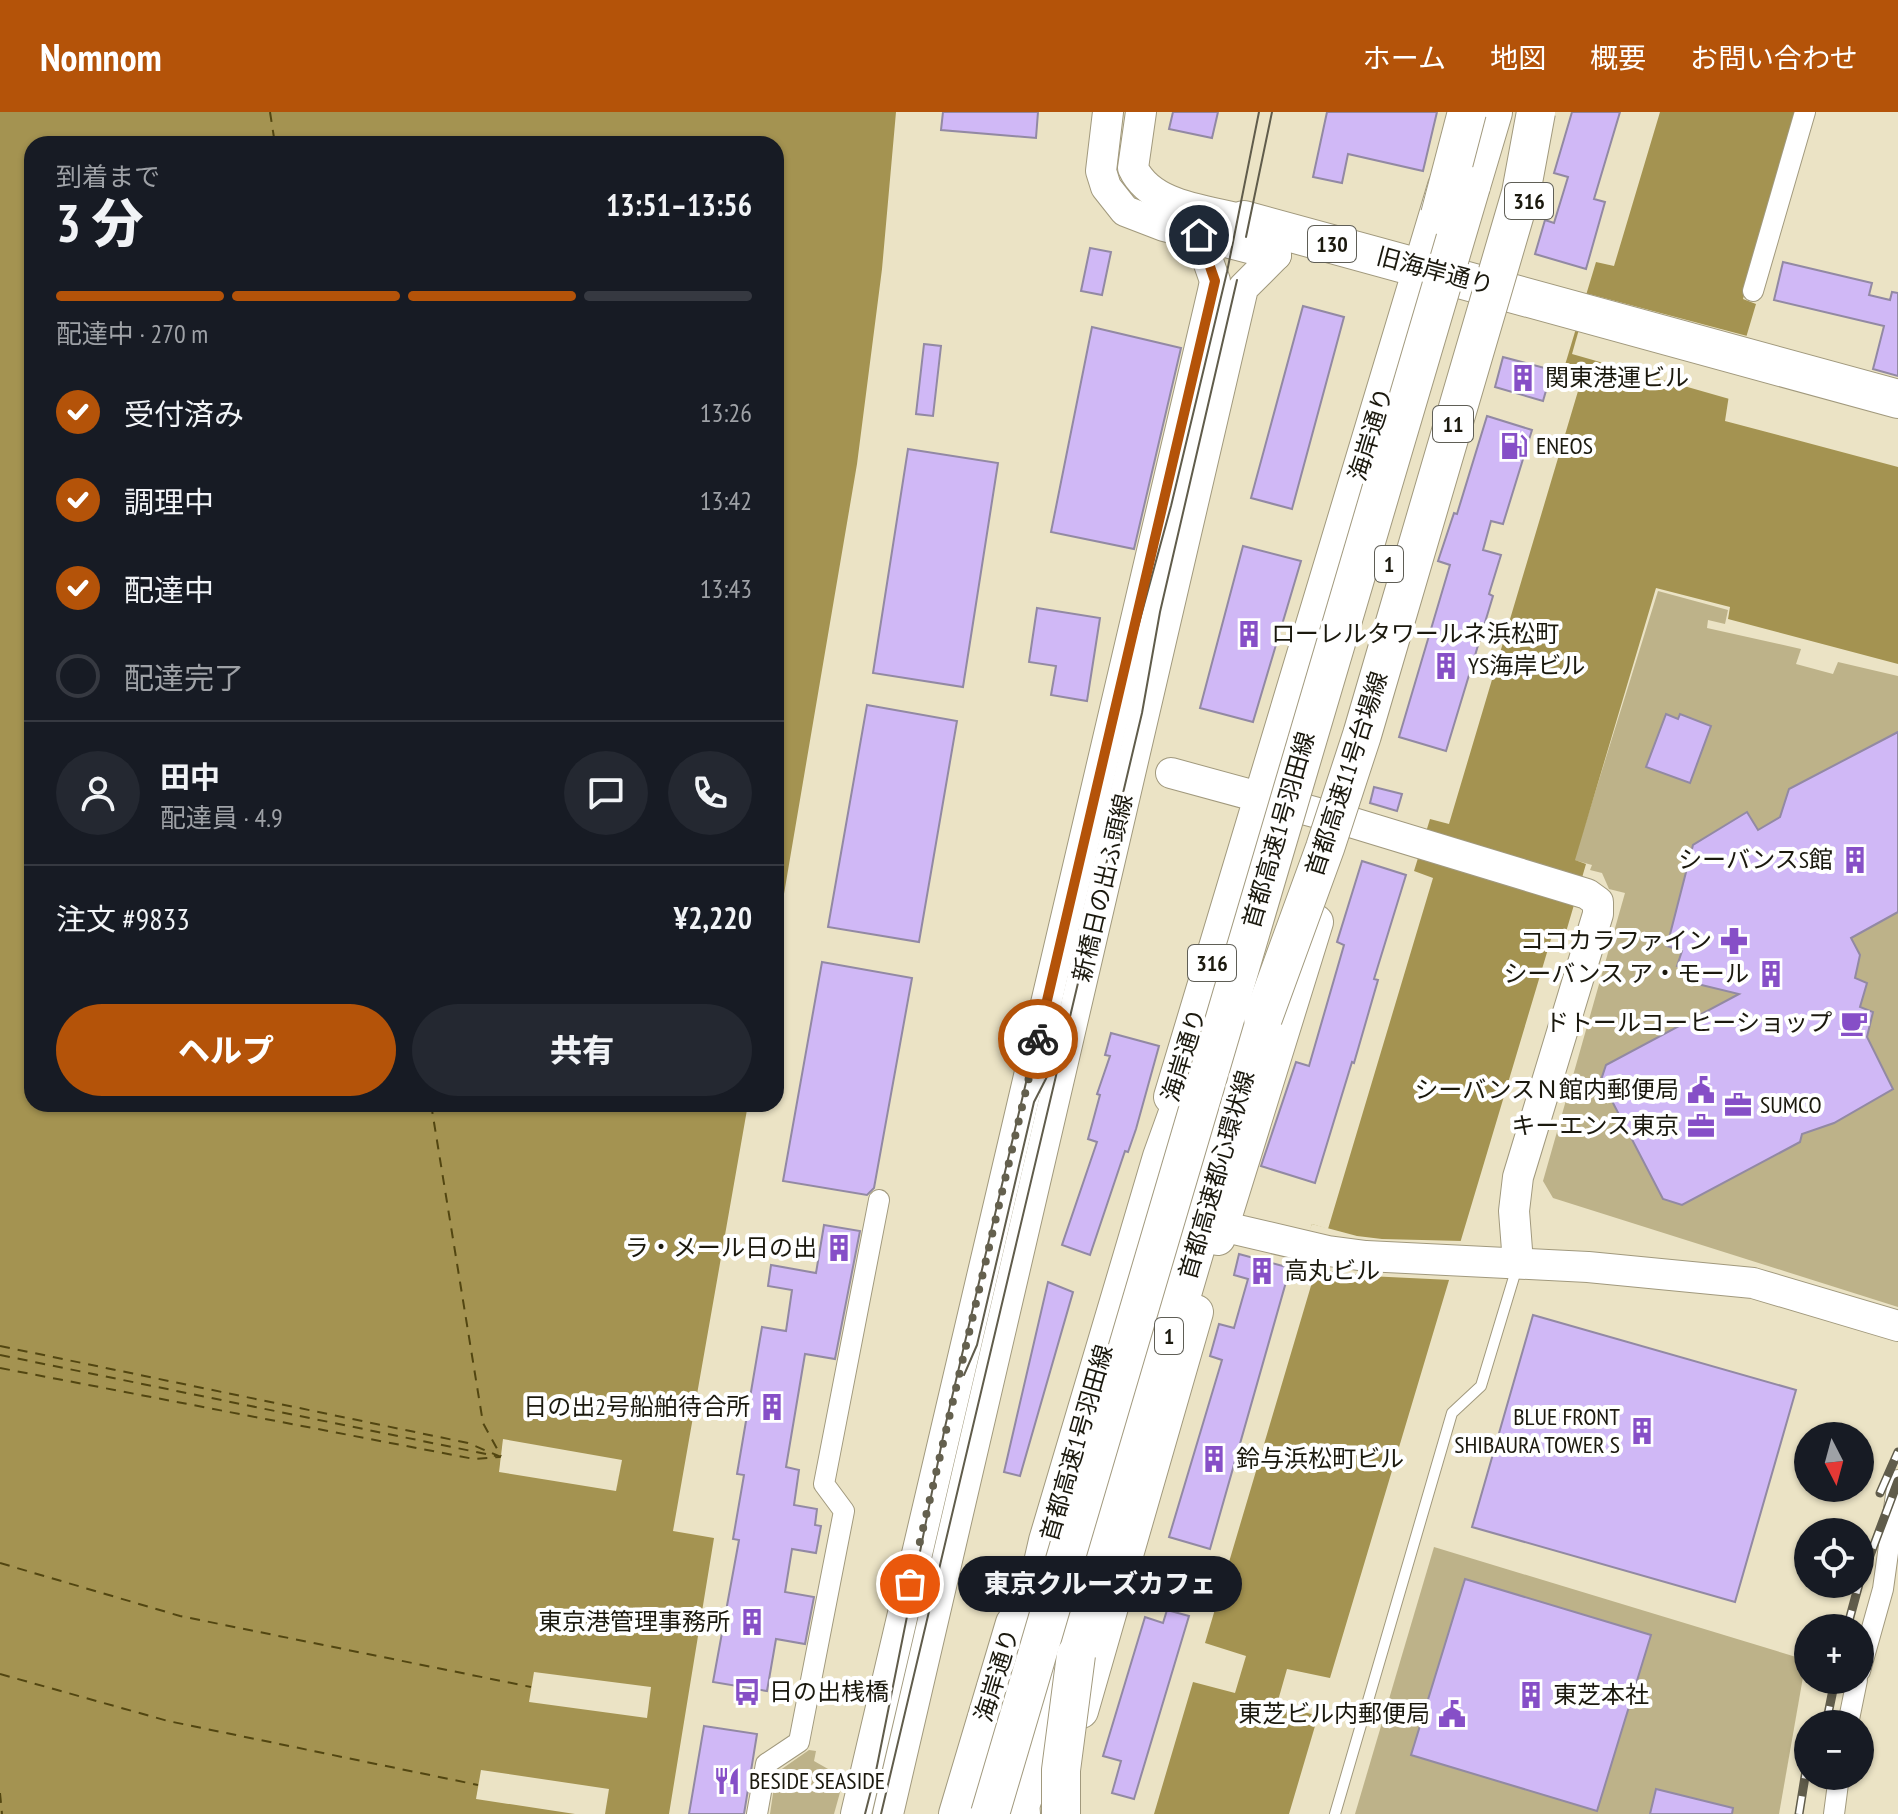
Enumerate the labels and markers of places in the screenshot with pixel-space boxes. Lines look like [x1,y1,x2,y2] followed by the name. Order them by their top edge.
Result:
[1165,201,1233,269] pin
[1545,362,1689,393] place label: 関東港運ビル
[1508,363,1538,393] building icon: 関東港運ビル
[1536,430,1593,461] place label: ENEOS
[1499,431,1529,461] fuel station icon: ENEOS
[1271,618,1559,649] place label: ローレルタワールネ浜松町
[1234,619,1264,649] building icon: ローレルタワールネ浜松町
[1468,650,1585,681] place label: YS海岸ビル
[1431,651,1461,681] building icon: YS海岸ビル
[1678,844,1833,875] place label: シーバンスS館
[1840,845,1870,875] building icon: シーバンスS館
[1520,925,1712,956] place label: ココカラファイン
[1719,926,1749,956] pharmacy icon: ココカラファイン
[1503,958,1749,989] place label: シーバンス ア・モール
[1756,959,1786,989] building icon: シーバンス ア・モール
[1545,1007,1832,1038] place label: ドトールコーヒーショップ
[1839,1008,1869,1038] cafe icon: ドトールコーヒーショップ
[1415,1074,1679,1105] place label: シーバンスＮ館内郵便局
[1686,1075,1716,1105] public building icon: シーバンスＮ館内郵便局
[1760,1089,1822,1120] place label: SUMCO
[1723,1090,1753,1120] office icon: SUMCO
[1511,1110,1679,1141] place label: キーエンス東京
[1686,1111,1716,1141] office icon: キーエンス東京
[625,1232,817,1263] place label: ラ・メール日の出
[824,1233,854,1263] building icon: ラ・メール日の出
[1284,1255,1380,1286] place label: 高丸ビル
[1247,1256,1277,1286] building icon: 高丸ビル
[523,1391,750,1422] place label: 日の出2号船舶待合所
[757,1392,787,1422] building icon: 日の出2号船舶待合所
[1454,1401,1620,1460] place label: BLUE FRONT SHIBAURA TOWER S
[1627,1416,1657,1446] building icon: BLUE FRONT SHIBAURA TOWER S
[1236,1443,1404,1474] place label: 鈴与浜松町ビル
[1199,1444,1229,1474] building icon: 鈴与浜松町ビル
[876,1550,944,1618] pin
[958,1556,1242,1612] callout: 東京クルーズカフェ
[538,1606,730,1637] place label: 東京港管理事務所
[737,1607,767,1637] building icon: 東京港管理事務所
[769,1676,889,1707] place label: 日の出桟橋
[732,1677,762,1707] bus stop icon: 日の出桟橋
[1553,1679,1649,1710] place label: 東芝本社
[1516,1680,1546,1710] building icon: 東芝本社
[1238,1698,1430,1729] place label: 東芝ビル内郵便局
[1437,1699,1467,1729] public building icon: 東芝ビル内郵便局
[749,1765,885,1796] place label: BESIDE SEASIDE
[712,1766,742,1796] restaurant icon: BESIDE SEASIDE

